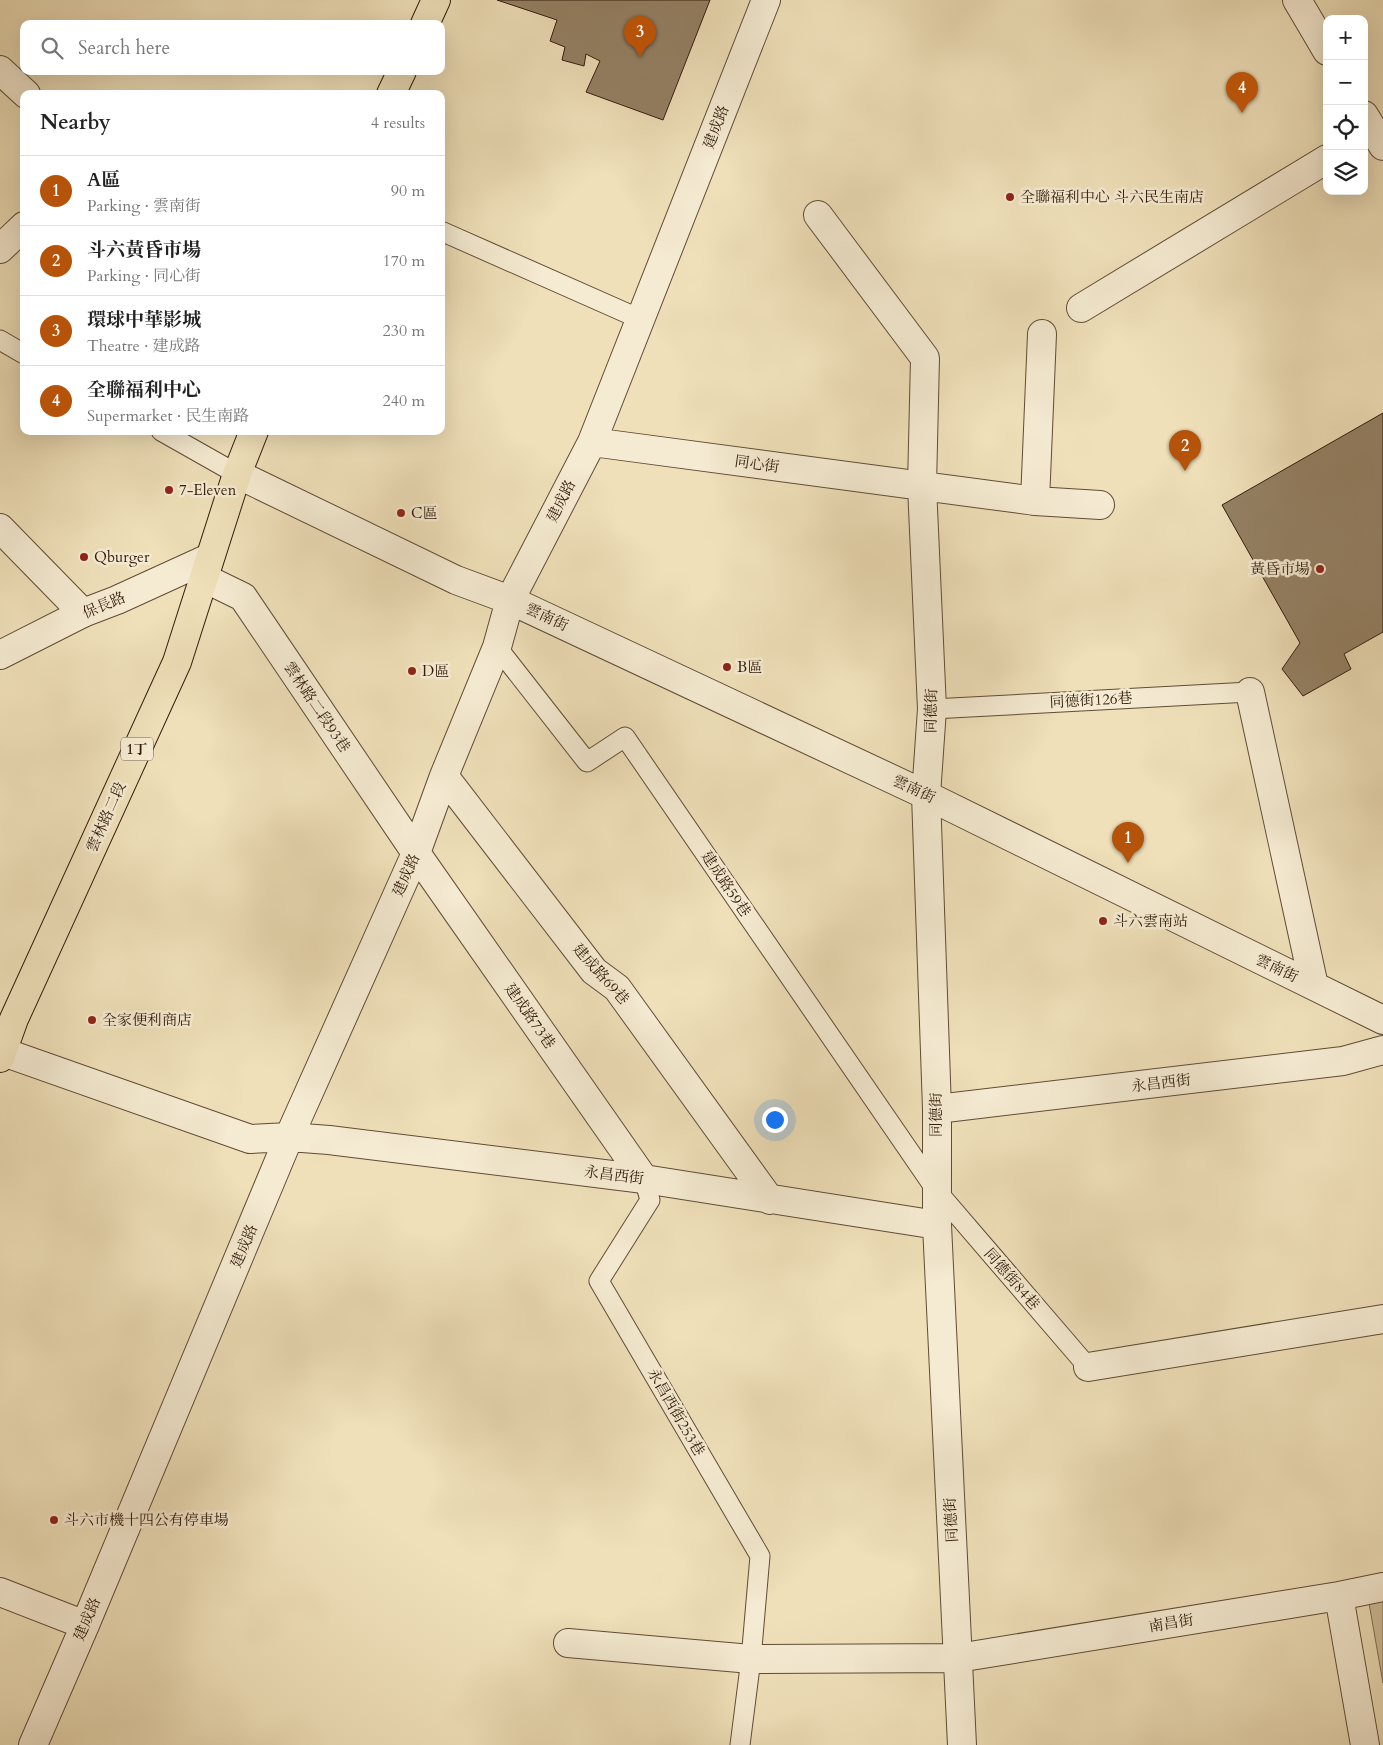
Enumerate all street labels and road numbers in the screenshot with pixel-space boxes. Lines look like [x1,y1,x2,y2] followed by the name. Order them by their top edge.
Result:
[699,102,733,152] street label: 建成路
[733,451,781,477] street label: 同心街
[542,476,580,526] street label: 建成路
[79,587,129,623] street label: 保長路
[522,598,572,636] street label: 雲南街
[279,658,355,756] street label: 雲林路二段93巷
[921,688,941,734] street label: 同德街
[1049,688,1133,712] street label: 同德街126巷
[121,738,153,761] road number: 1丁
[889,770,939,808] street label: 雲南街
[82,779,130,855] street label: 雲林路二段
[697,847,755,921] street label: 建成路59巷
[388,850,424,900] street label: 建成路
[568,939,634,1009] street label: 建成路69巷
[1252,949,1302,987] street label: 雲南街
[500,979,560,1053] street label: 建成路73巷
[1130,1069,1192,1097] street label: 永昌西街
[926,1092,946,1138] street label: 同德街
[583,1161,645,1189] street label: 永昌西街
[226,1221,262,1271] street label: 建成路
[980,1244,1044,1314] street label: 同德街84巷
[643,1365,709,1459] street label: 永昌西街253巷
[940,1497,962,1543] street label: 同德街
[69,1594,105,1644] street label: 建成路
[1147,1610,1195,1636] street label: 南昌街

